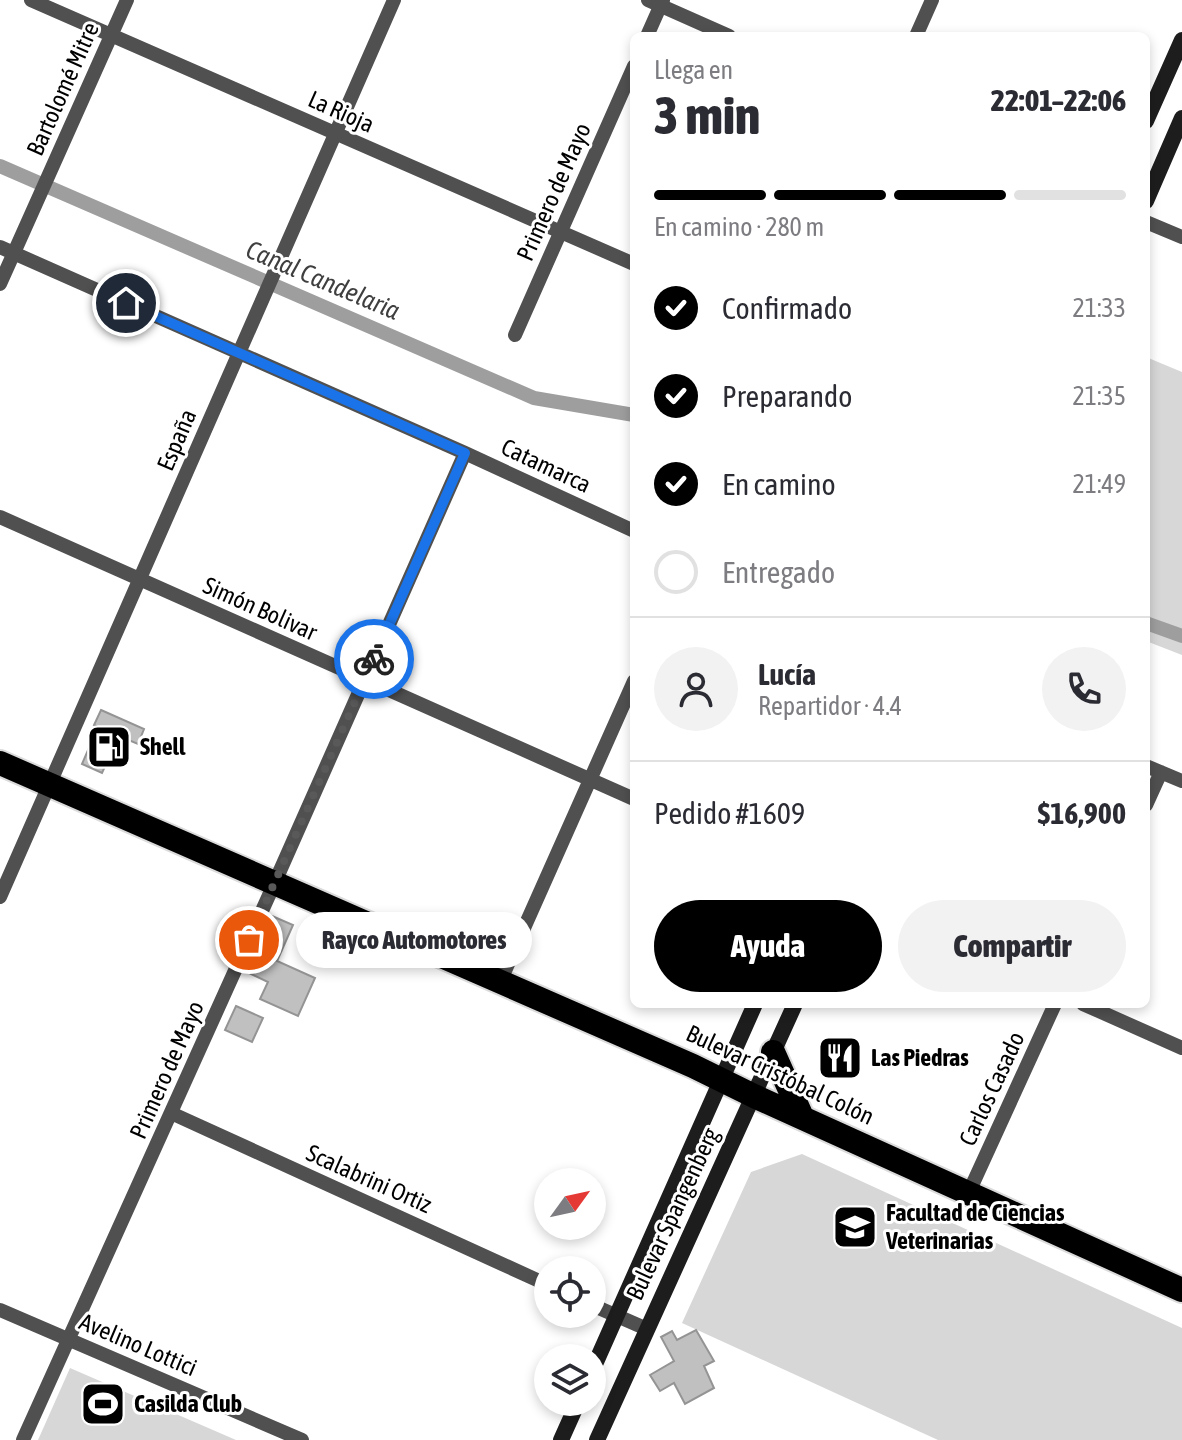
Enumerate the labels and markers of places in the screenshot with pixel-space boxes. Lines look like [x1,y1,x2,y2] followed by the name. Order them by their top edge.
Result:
[92,269,160,337] pin
[85,723,133,771] fuel station icon: Shell
[140,733,186,760] place label: Shell
[215,906,283,974] pin
[297,912,533,968] callout: Rayco Automotores
[816,1034,864,1082] restaurant icon: Las Piedras
[871,1044,969,1071] place label: Las Piedras
[885,1199,1065,1254] place label: Facultad de Ciencias Veterinarias
[831,1203,879,1251] school or university icon: Facultad de Ciencias Veterinarias
[79,1380,127,1428] sports icon: Casilda Club
[134,1390,242,1417] place label: Casilda Club

